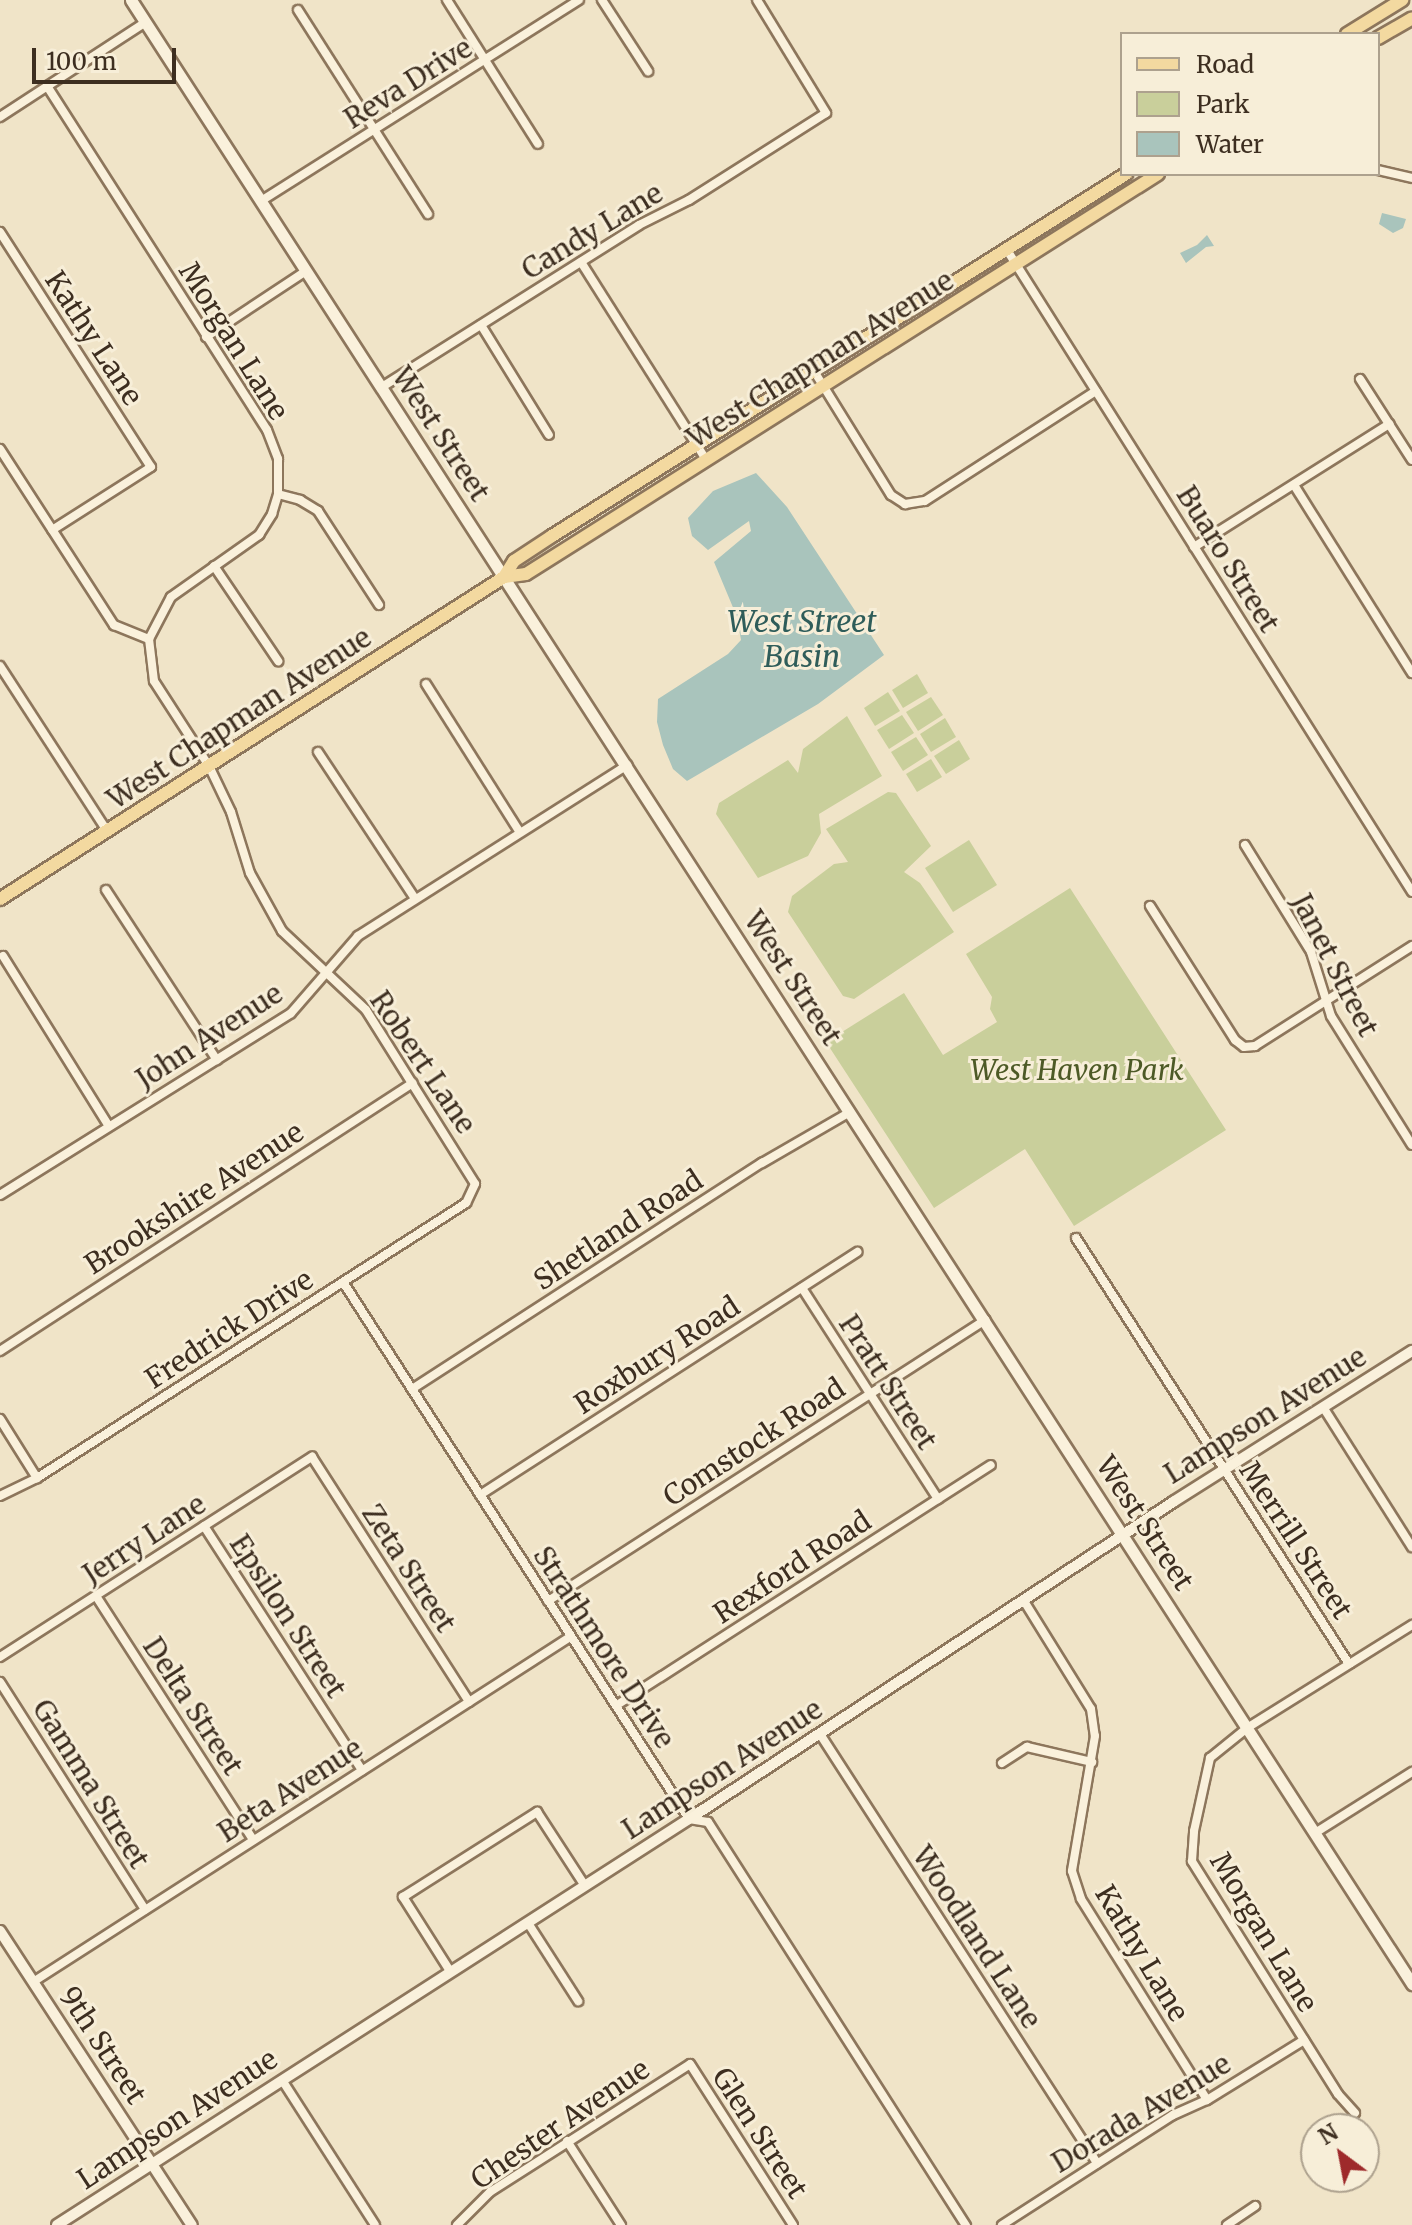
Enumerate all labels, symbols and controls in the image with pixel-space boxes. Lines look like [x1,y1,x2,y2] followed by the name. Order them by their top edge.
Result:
[338,31,478,135] street label: Reva Drive
[36,32,180,82] scale bar
[1120,32,1380,176] legend
[46,46,116,77] text: 100 m
[1196,49,1254,80] text: Road
[1196,89,1249,120] text: Park
[1196,129,1264,160] text: Water
[516,176,668,286] street label: Candy Lane
[172,256,296,426] street label: Morgan Lane
[681,263,959,455] street label: West Chapman Avenue
[38,265,150,411] street label: Kathy Lane
[385,361,497,507] street label: West Street
[1170,480,1286,638] street label: Buaro Street
[727,603,877,674] water label: West Street Basin
[101,620,377,816] street label: West Chapman Avenue
[1285,888,1385,1042] street label: Janet Street
[737,905,849,1051] street label: West Street
[130,976,288,1096] street label: John Avenue
[363,984,483,1140] street label: Robert Lane
[970,1053,1184,1087] park label: West Haven Park
[79,1115,309,1281] street label: Brookshire Avenue
[527,1163,709,1297] street label: Shetland Road
[139,1262,319,1396] street label: Fredrick Drive
[568,1289,746,1421] street label: Roxbury Road
[832,1308,944,1456] street label: Pratt Street
[1158,1339,1372,1491] street label: Lampson Avenue
[657,1371,851,1513] street label: Comstock Road
[1089,1450,1201,1596] street label: West Street
[1233,1455,1359,1625] street label: Merrill Street
[76,1487,212,1591] street label: Jerry Lane
[355,1498,463,1638] street label: Zeta Street
[707,1504,877,1630] street label: Rexford Road
[223,1528,353,1704] street label: Epsilon Street
[526,1540,682,1754] street label: Strathmore Drive
[136,1631,250,1781] street label: Delta Street
[616,1692,828,1846] street label: Lampson Avenue
[26,1693,156,1875] street label: Gamma Street
[212,1731,368,1849] street label: Beta Avenue
[906,1840,1048,2034] street label: Woodland Lane
[1203,1847,1325,2017] street label: Morgan Lane
[1088,1879,1196,2027] street label: Kathy Lane
[53,1980,153,2110] street label: 9th Street
[71,2042,283,2196] street label: Lampson Avenue
[1046,2047,1236,2179] street label: Dorada Avenue
[464,2052,656,2196] street label: Chester Avenue
[705,2061,815,2205] street label: Glen Street
[1300,2113,1380,2193] north arrow
[1314,2118,1343,2151] text: N

